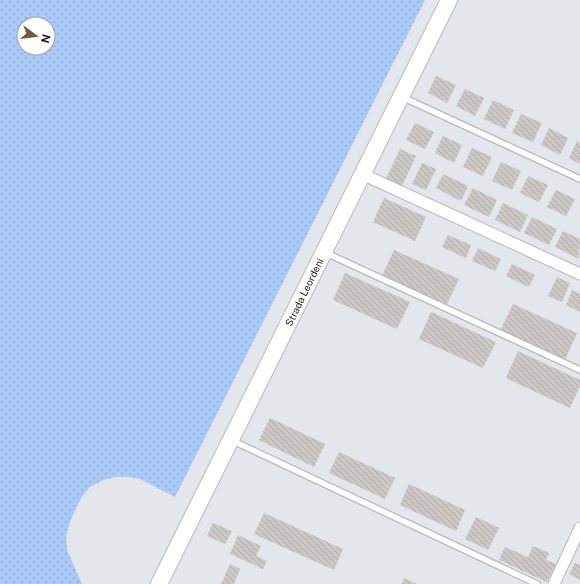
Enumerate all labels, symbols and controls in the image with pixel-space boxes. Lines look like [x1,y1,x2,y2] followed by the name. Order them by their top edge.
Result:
[16,16,56,56] north arrow
[39,33,53,44] text: N
[282,256,326,328] street label: Strada Leordeni

